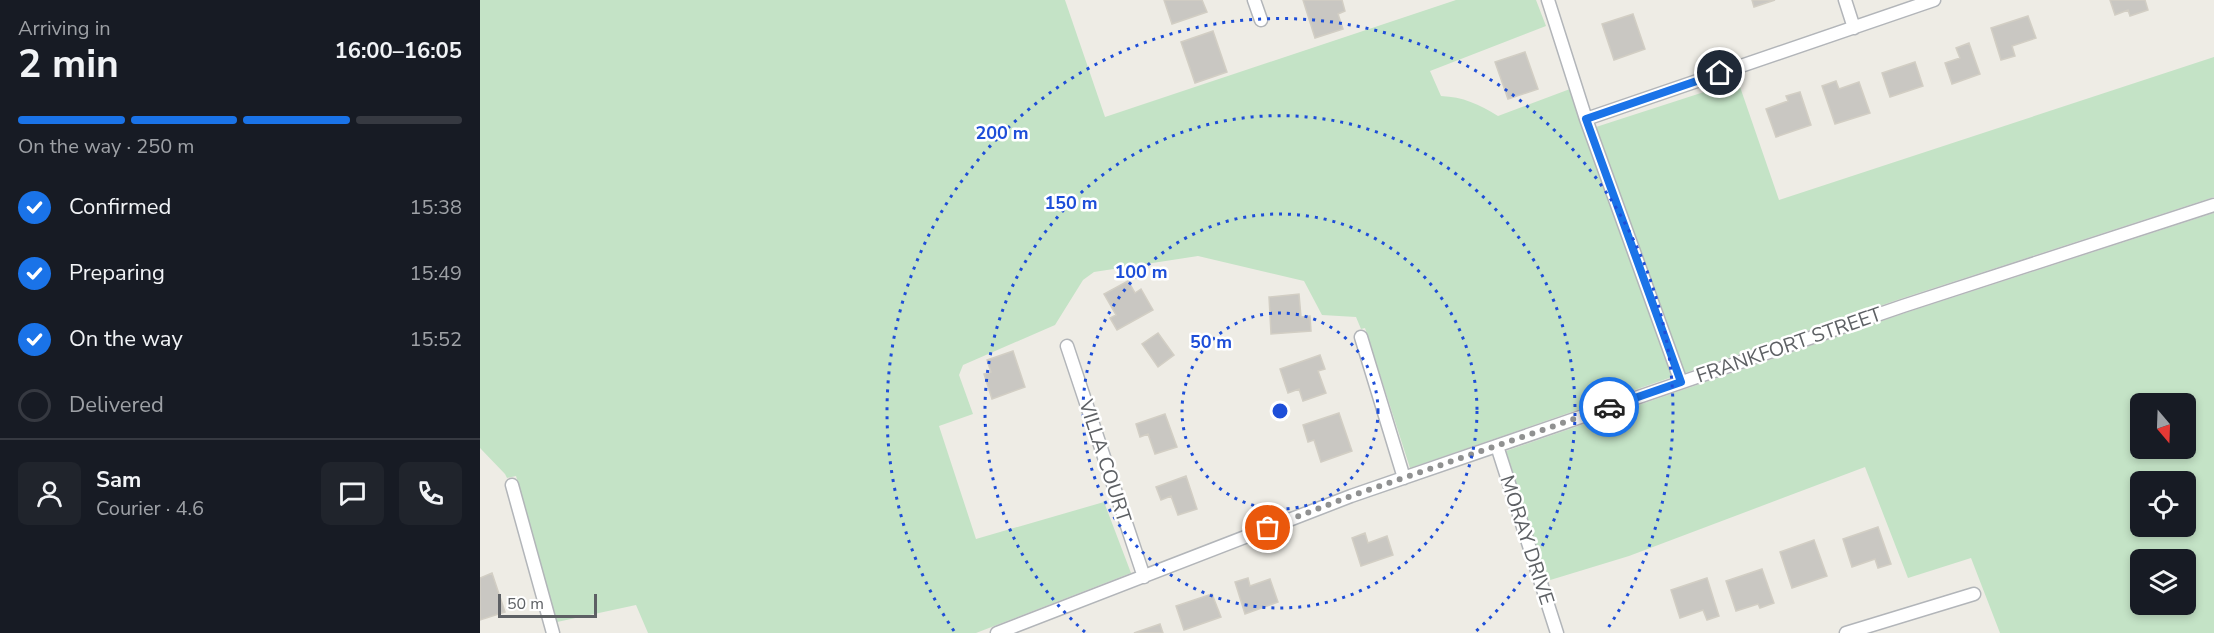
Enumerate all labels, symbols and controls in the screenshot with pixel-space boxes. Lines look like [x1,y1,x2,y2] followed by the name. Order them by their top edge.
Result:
[18,15,111,42] text: Arriving in
[334,36,462,66] text: 16:00–16:05
[18,38,119,91] text: 2 min
[1694,47,1745,98] pin
[1703,56,1736,89] icon: home
[975,121,1029,145] text: 200 m
[18,133,194,160] text: On the way · 250 m
[18,191,51,224] icon: check
[1044,191,1098,215] text: 150 m
[69,192,171,222] text: Confirmed
[409,194,462,221] text: 15:38
[18,257,51,290] icon: check
[69,258,165,288] text: Preparing
[409,260,462,287] text: 15:49
[1114,260,1168,284] text: 100 m
[1693,301,1885,389] street label: FRANKFORT STREET
[18,323,51,356] icon: check
[69,324,183,354] text: On the way
[409,326,462,353] text: 15:52
[1190,330,1232,354] text: 50 m
[1579,377,1639,437] courier
[69,390,164,420] text: Delivered
[1593,391,1626,424] icon: car
[2130,393,2196,459] north arrow
[2130,393,2196,615] map controls
[1072,395,1138,526] street label: VILLA COURT
[1270,401,1290,421] centre of rings
[18,462,81,525] button: person
[321,462,384,525] button: chat
[399,462,462,525] button: phone
[96,465,141,495] text: Sam
[2130,471,2196,537] button: locate
[1493,472,1561,608] street label: MORAY DRIVE
[96,495,204,522] text: Courier · 4.6
[1242,502,1293,553] pin
[1251,511,1284,544] icon: bag
[2130,549,2196,615] button: layers
[498,591,597,618] scale bar
[507,593,544,615] text: 50 m

